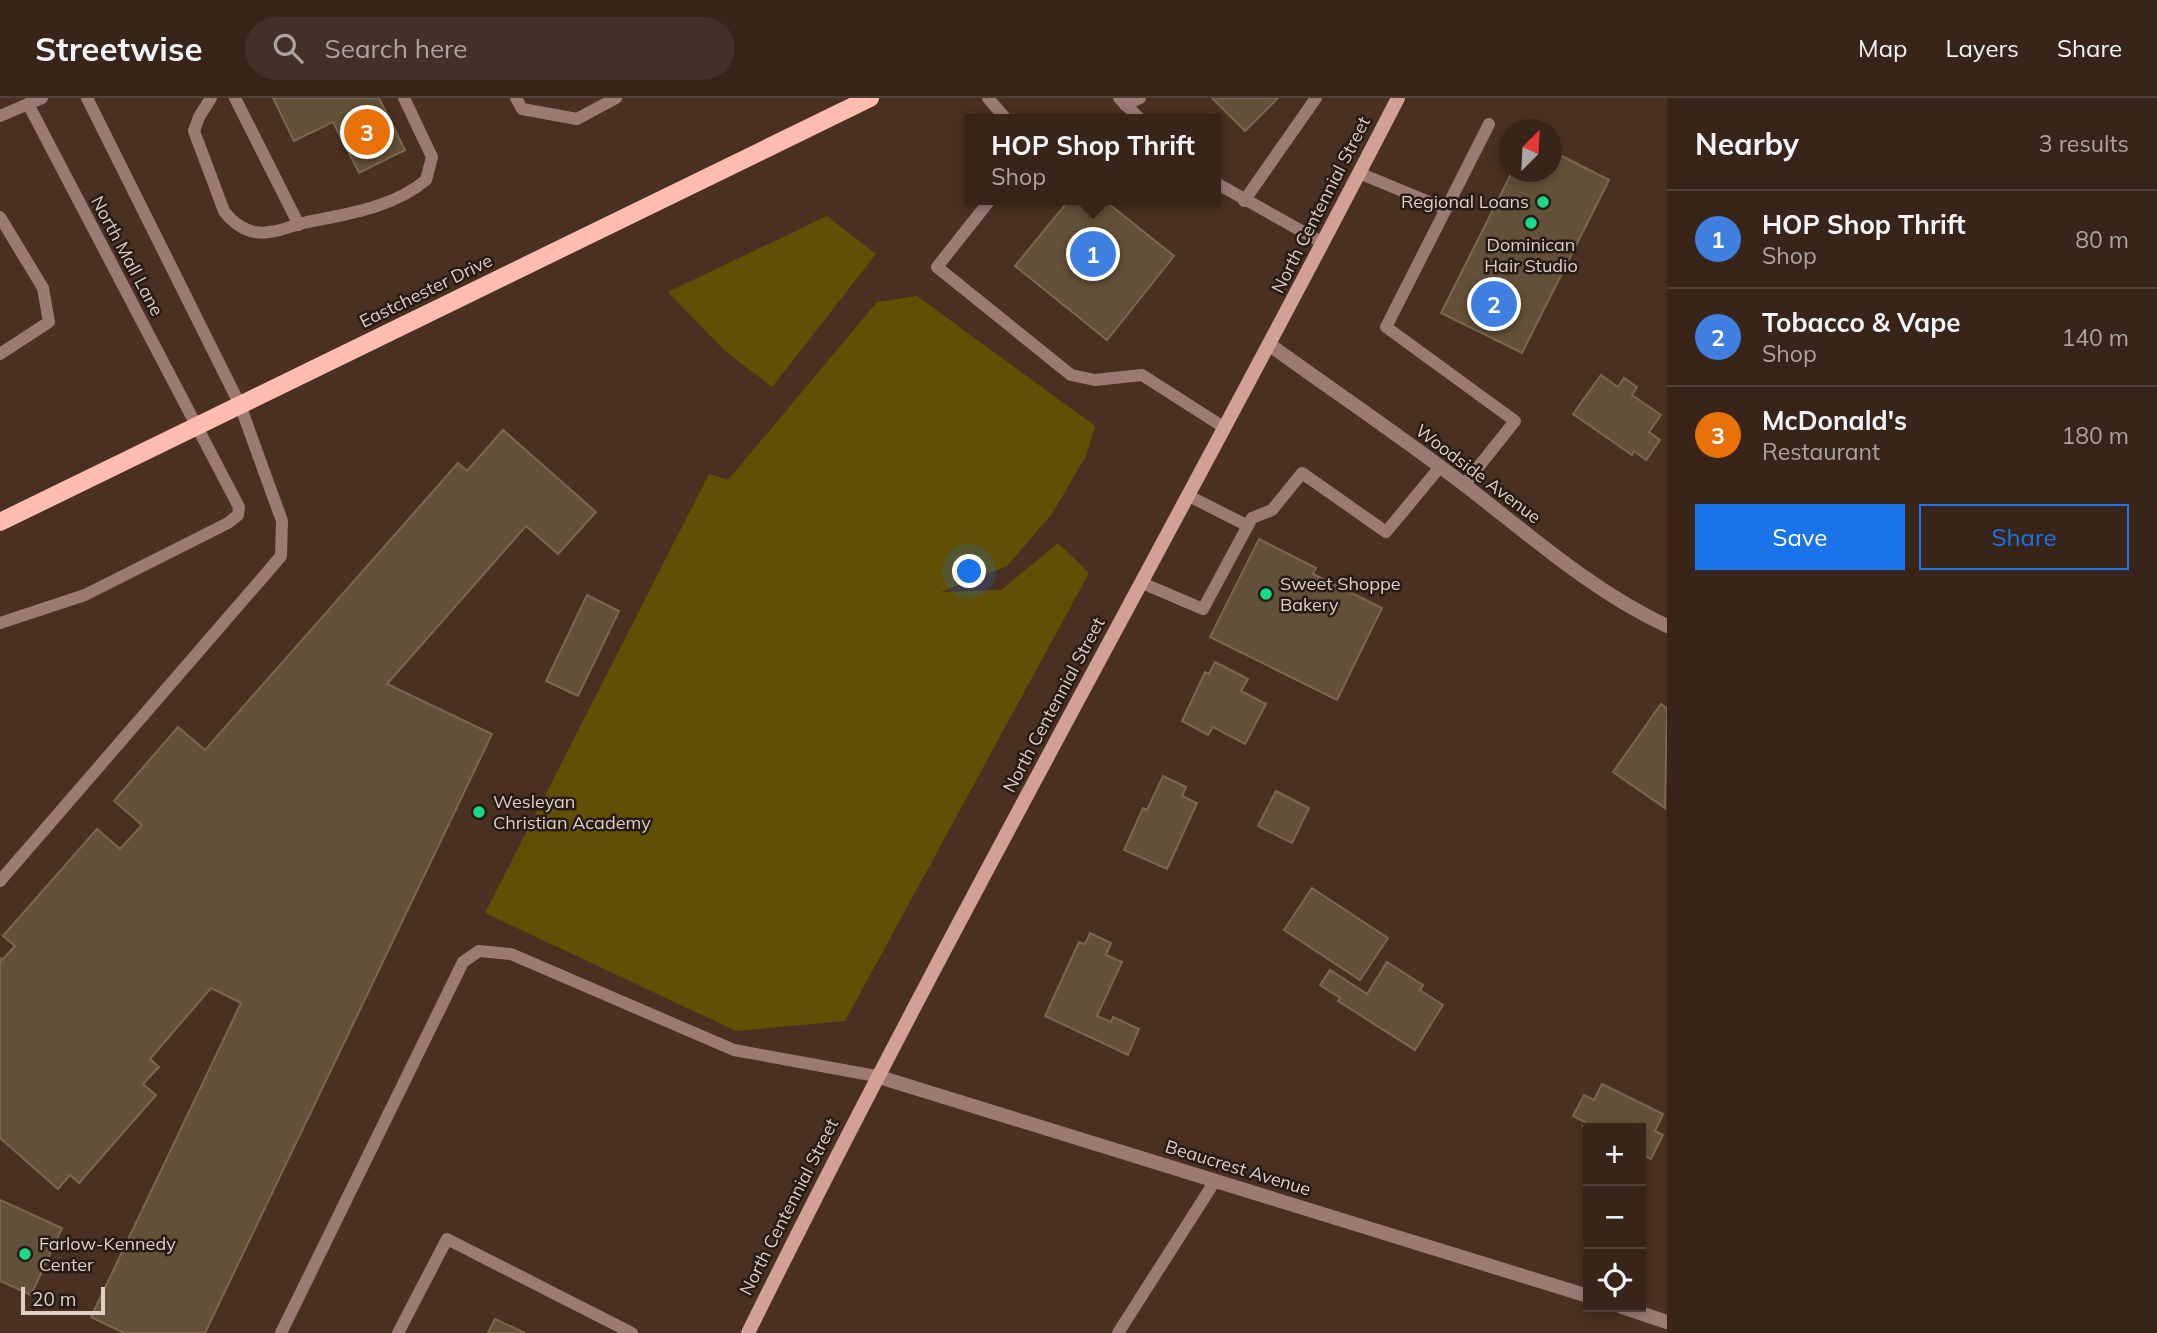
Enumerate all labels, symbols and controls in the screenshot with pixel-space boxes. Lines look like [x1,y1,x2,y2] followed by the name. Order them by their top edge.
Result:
[245,17,735,80] search box
[35,28,203,69] text: Streetwise
[269,29,307,67] icon: search
[325,32,467,65] text: Search here
[1858,33,1907,63] text: Map
[1945,33,2019,63] text: Layers
[2057,33,2122,63] text: Share
[344,106,390,158] pin: 3
[1266,113,1375,297] street label: North Centennial Street
[965,114,1221,205] popup
[1499,119,1562,182] north arrow
[1695,125,1799,163] text: Nearby
[991,129,1195,162] text: HOP Shop Thrift
[2039,129,2129,158] text: 3 results
[991,162,1046,191] text: Shop
[1401,190,1529,213] place label: Regional Loans
[86,192,169,320] street label: North Mall Lane
[1535,194,1551,210] marker: Regional Loans
[1762,208,1966,241] text: HOP Shop Thrift
[1523,215,1539,231] marker: Dominican Hair Studio
[1711,225,1725,254] text: 1
[2075,225,2129,254] text: 80 m
[1070,228,1116,280] pin: 1
[1484,233,1578,277] place label: Dominican Hair Studio
[1762,241,1817,270] text: Shop
[356,248,496,333] street label: Eastchester Drive
[1471,278,1517,330] pin: 2
[1762,306,1961,339] text: Tobacco & Vape
[1711,323,1725,352] text: 2
[2061,323,2129,352] text: 140 m
[1762,339,1817,368] text: Shop
[1762,404,1907,437] text: McDonald's
[1411,419,1546,528] street label: Woodside Avenue
[1711,421,1725,450] text: 3
[2061,421,2129,450] text: 180 m
[1762,437,1880,466] text: Restaurant
[1695,504,1905,570] button: Save
[1919,504,2129,570] button: Share
[952,554,986,588] your location
[1280,572,1401,616] place label: Sweet Shoppe Bakery
[1258,586,1274,602] marker: Sweet Shoppe Bakery
[998,613,1110,796] street label: North Centennial Street
[493,790,651,834] place label: Wesleyan Christian Academy
[471,804,487,820] marker: Wesleyan Christian Academy
[734,1115,843,1299] street label: North Centennial Street
[1583,1123,1646,1312] map controls
[1583,1123,1646,1186] button: +
[1163,1134,1314,1201] street label: Beaucrest Avenue
[1583,1186,1646,1249] button: −
[39,1232,176,1276] place label: Farlow-Kennedy Center
[17,1246,33,1262] marker: Farlow-Kennedy Center
[1583,1249,1646,1312] button: locate
[21,1284,105,1316] scale bar
[32,1287,76,1311] text: 20 m

